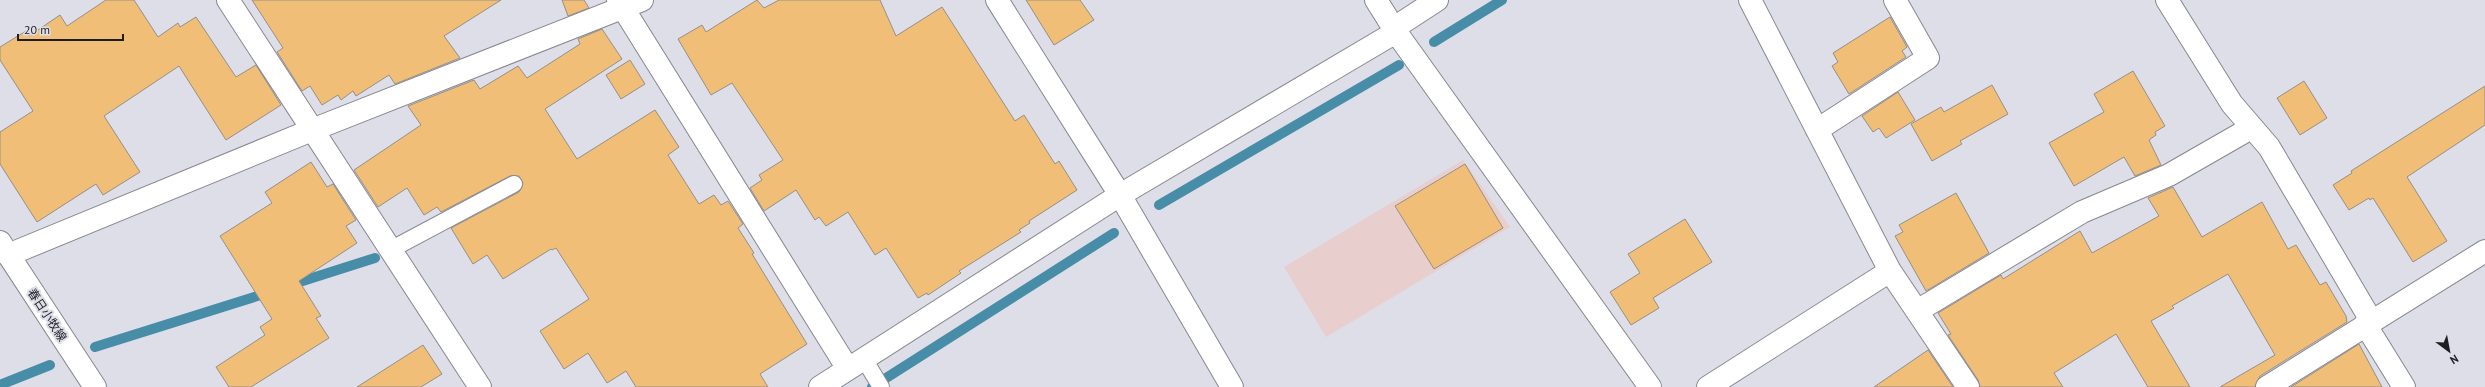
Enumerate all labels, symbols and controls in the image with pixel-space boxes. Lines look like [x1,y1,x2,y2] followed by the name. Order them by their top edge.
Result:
[18,16,123,42] scale bar
[24,22,50,37] text: 20 m
[25,285,70,344] street label: 春日小牧線
[2429,331,2469,371] north arrow
[2448,352,2461,367] text: N

